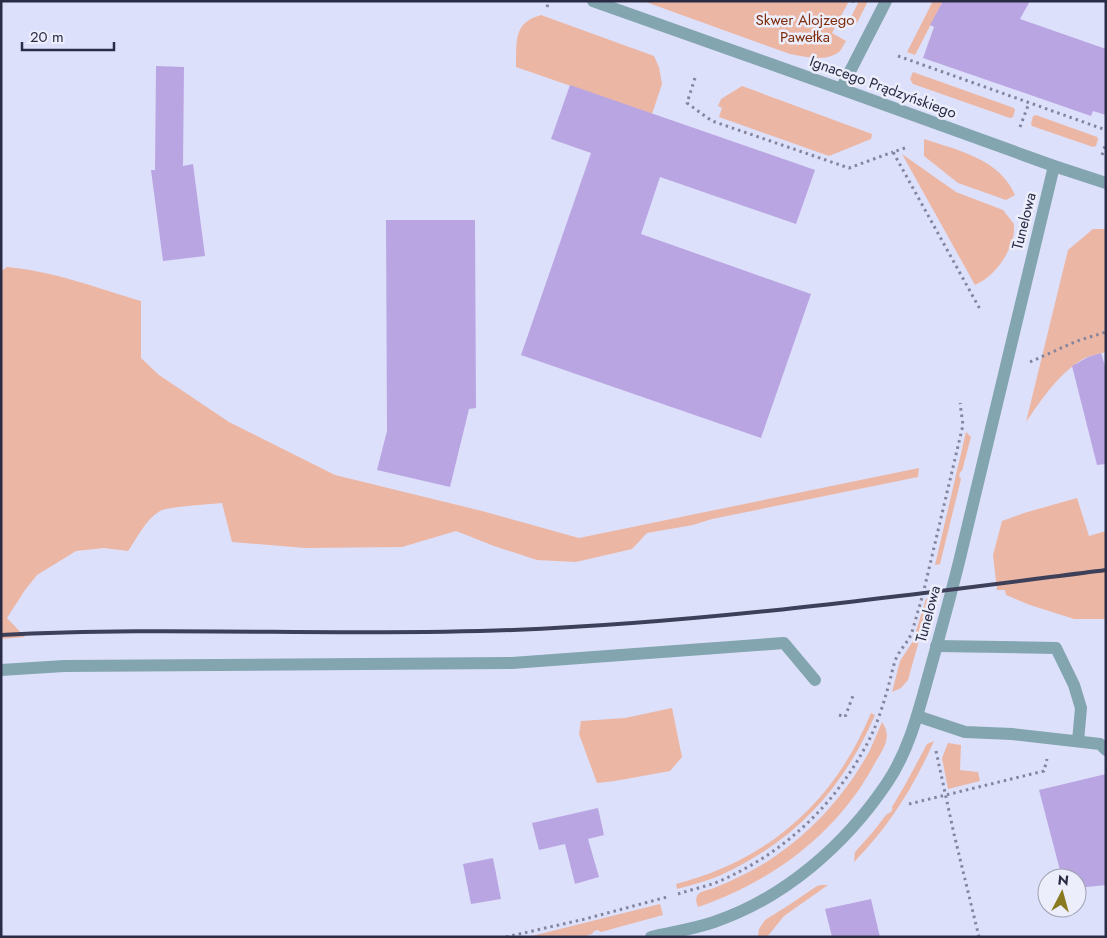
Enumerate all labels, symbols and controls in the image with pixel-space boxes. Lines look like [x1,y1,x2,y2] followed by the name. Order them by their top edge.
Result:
[756,9,854,48] park label: Skwer Alojzego Pawełka
[22,20,115,52] scale bar
[30,26,64,48] text: 20 m
[806,50,960,124] street label: Ignacego Prądzyńskiego
[1006,190,1042,252] street label: Tunelowa
[910,583,946,645] street label: Tunelowa
[1037,868,1087,918] north arrow
[1057,870,1070,891] text: N

